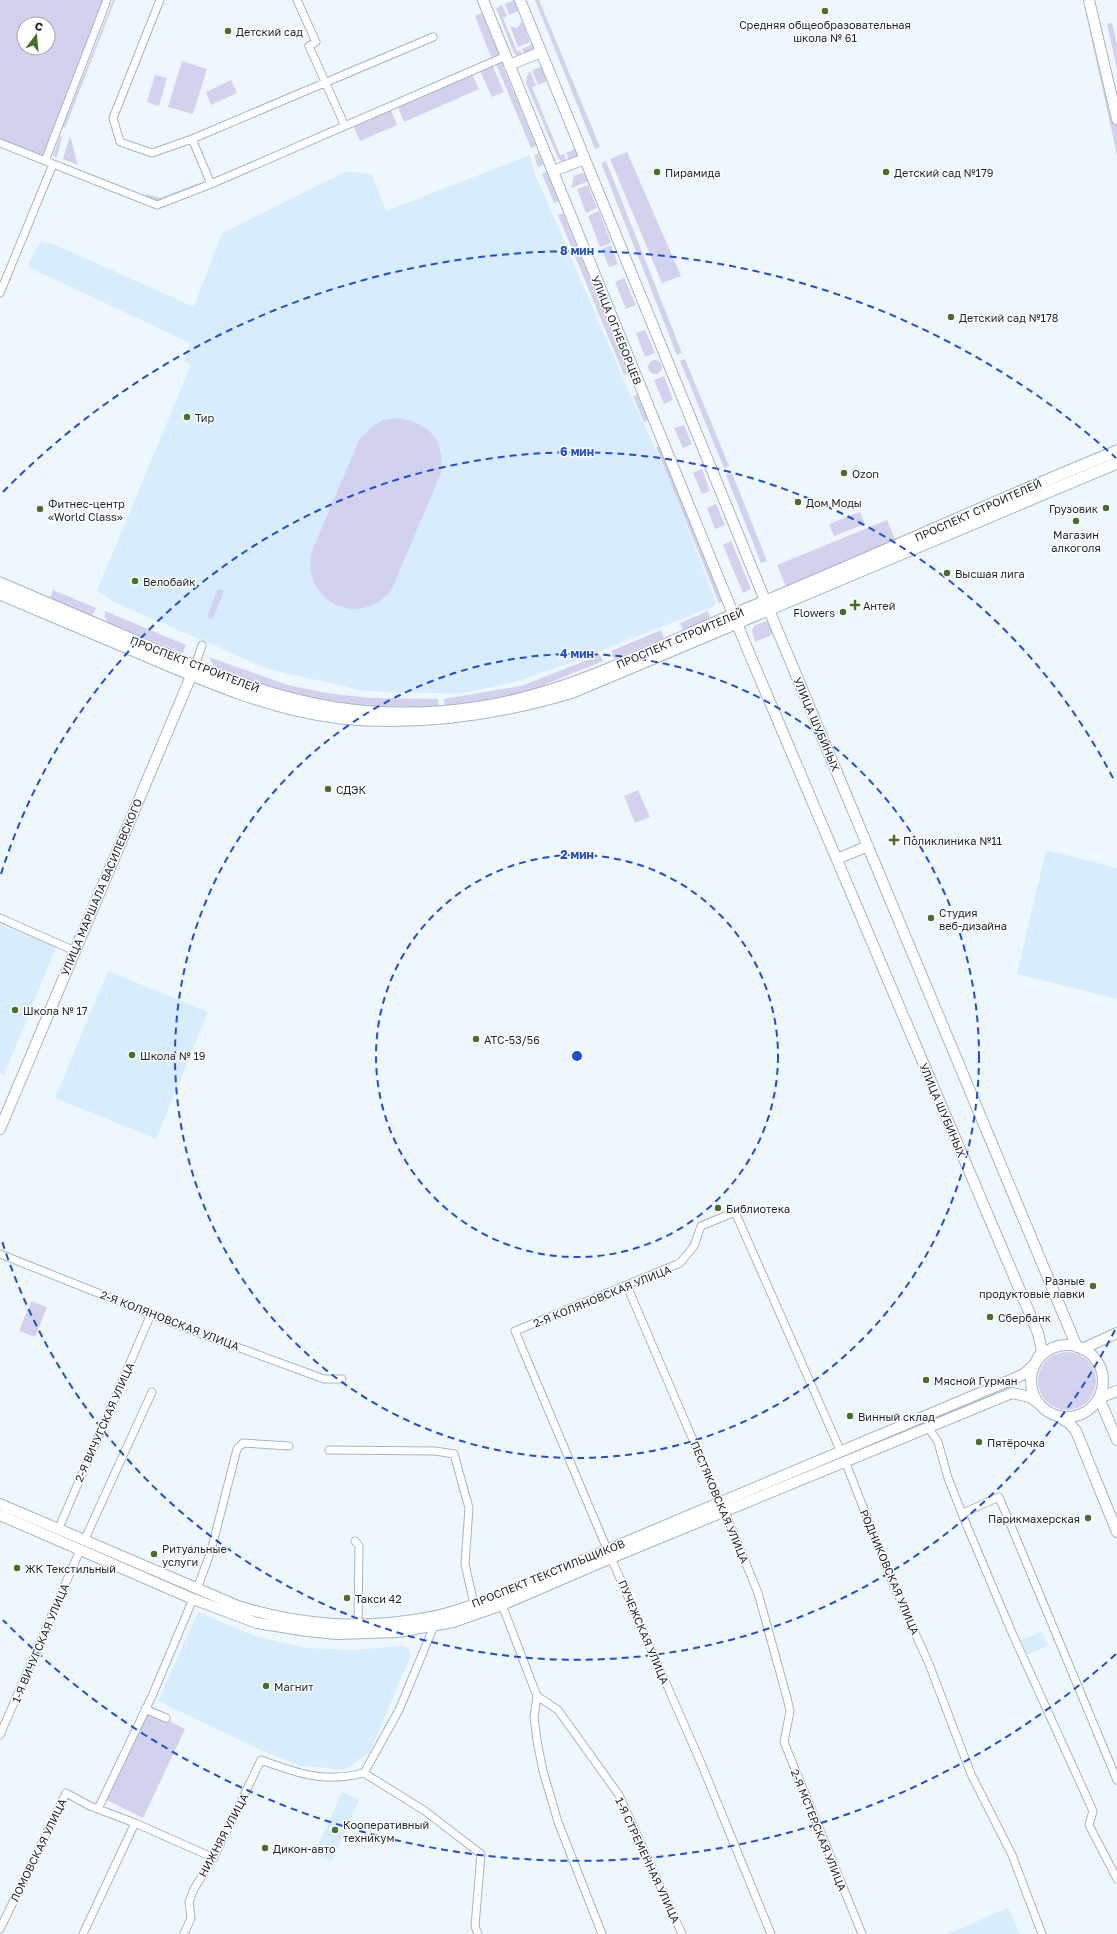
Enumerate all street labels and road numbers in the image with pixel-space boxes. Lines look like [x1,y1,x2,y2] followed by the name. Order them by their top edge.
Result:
[589,274,645,386] street label: УЛИЦА ОГНЕБОРЦЕВ
[913,476,1043,544] street label: ПРОСПЕКТ СТРОИТЕЛЕЙ
[614,605,746,671] street label: ПРОСПЕКТ СТРОИТЕЛЕЙ
[128,633,262,695] street label: ПРОСПЕКТ СТРОИТЕЛЕЙ
[791,675,843,773] street label: УЛИЦА ШУБИНЫХ
[58,796,144,978] street label: УЛИЦА МАРШАЛА ВАСИЛЕВСКОГО
[917,1061,969,1159] street label: УЛИЦА ШУБИНЫХ
[531,1262,674,1330] street label: 2-Я КОЛЯНОВСКАЯ УЛИЦА
[99,1287,242,1353] street label: 2-Я КОЛЯНОВСКАЯ УЛИЦА
[72,1360,137,1484] street label: 2-Я ВИЧУГСКАЯ УЛИЦА
[688,1439,752,1566] street label: ПЕСТЯКОВСКАЯ УЛИЦА
[858,1507,923,1637] street label: РОДНИКОВСКАЯ УЛИЦА
[469,1536,627,1610] street label: ПРОСПЕКТ ТЕКСТИЛЬЩИКОВ
[616,1578,672,1687] street label: ПУЧЕЖСКАЯ УЛИЦА
[9,1581,71,1705] street label: 1-Я ВИЧУГСКАЯ УЛИЦА
[789,1767,850,1893] street label: 2-Я МСТЕРСКАЯ УЛИЦА
[196,1791,251,1879] street label: НИЖНЯЯ УЛИЦА
[613,1795,683,1926] street label: 1-Я СТРЕМЕННАЯ УЛИЦА
[7,1796,69,1904] street label: ЛОМОВСКАЯ УЛИЦА

